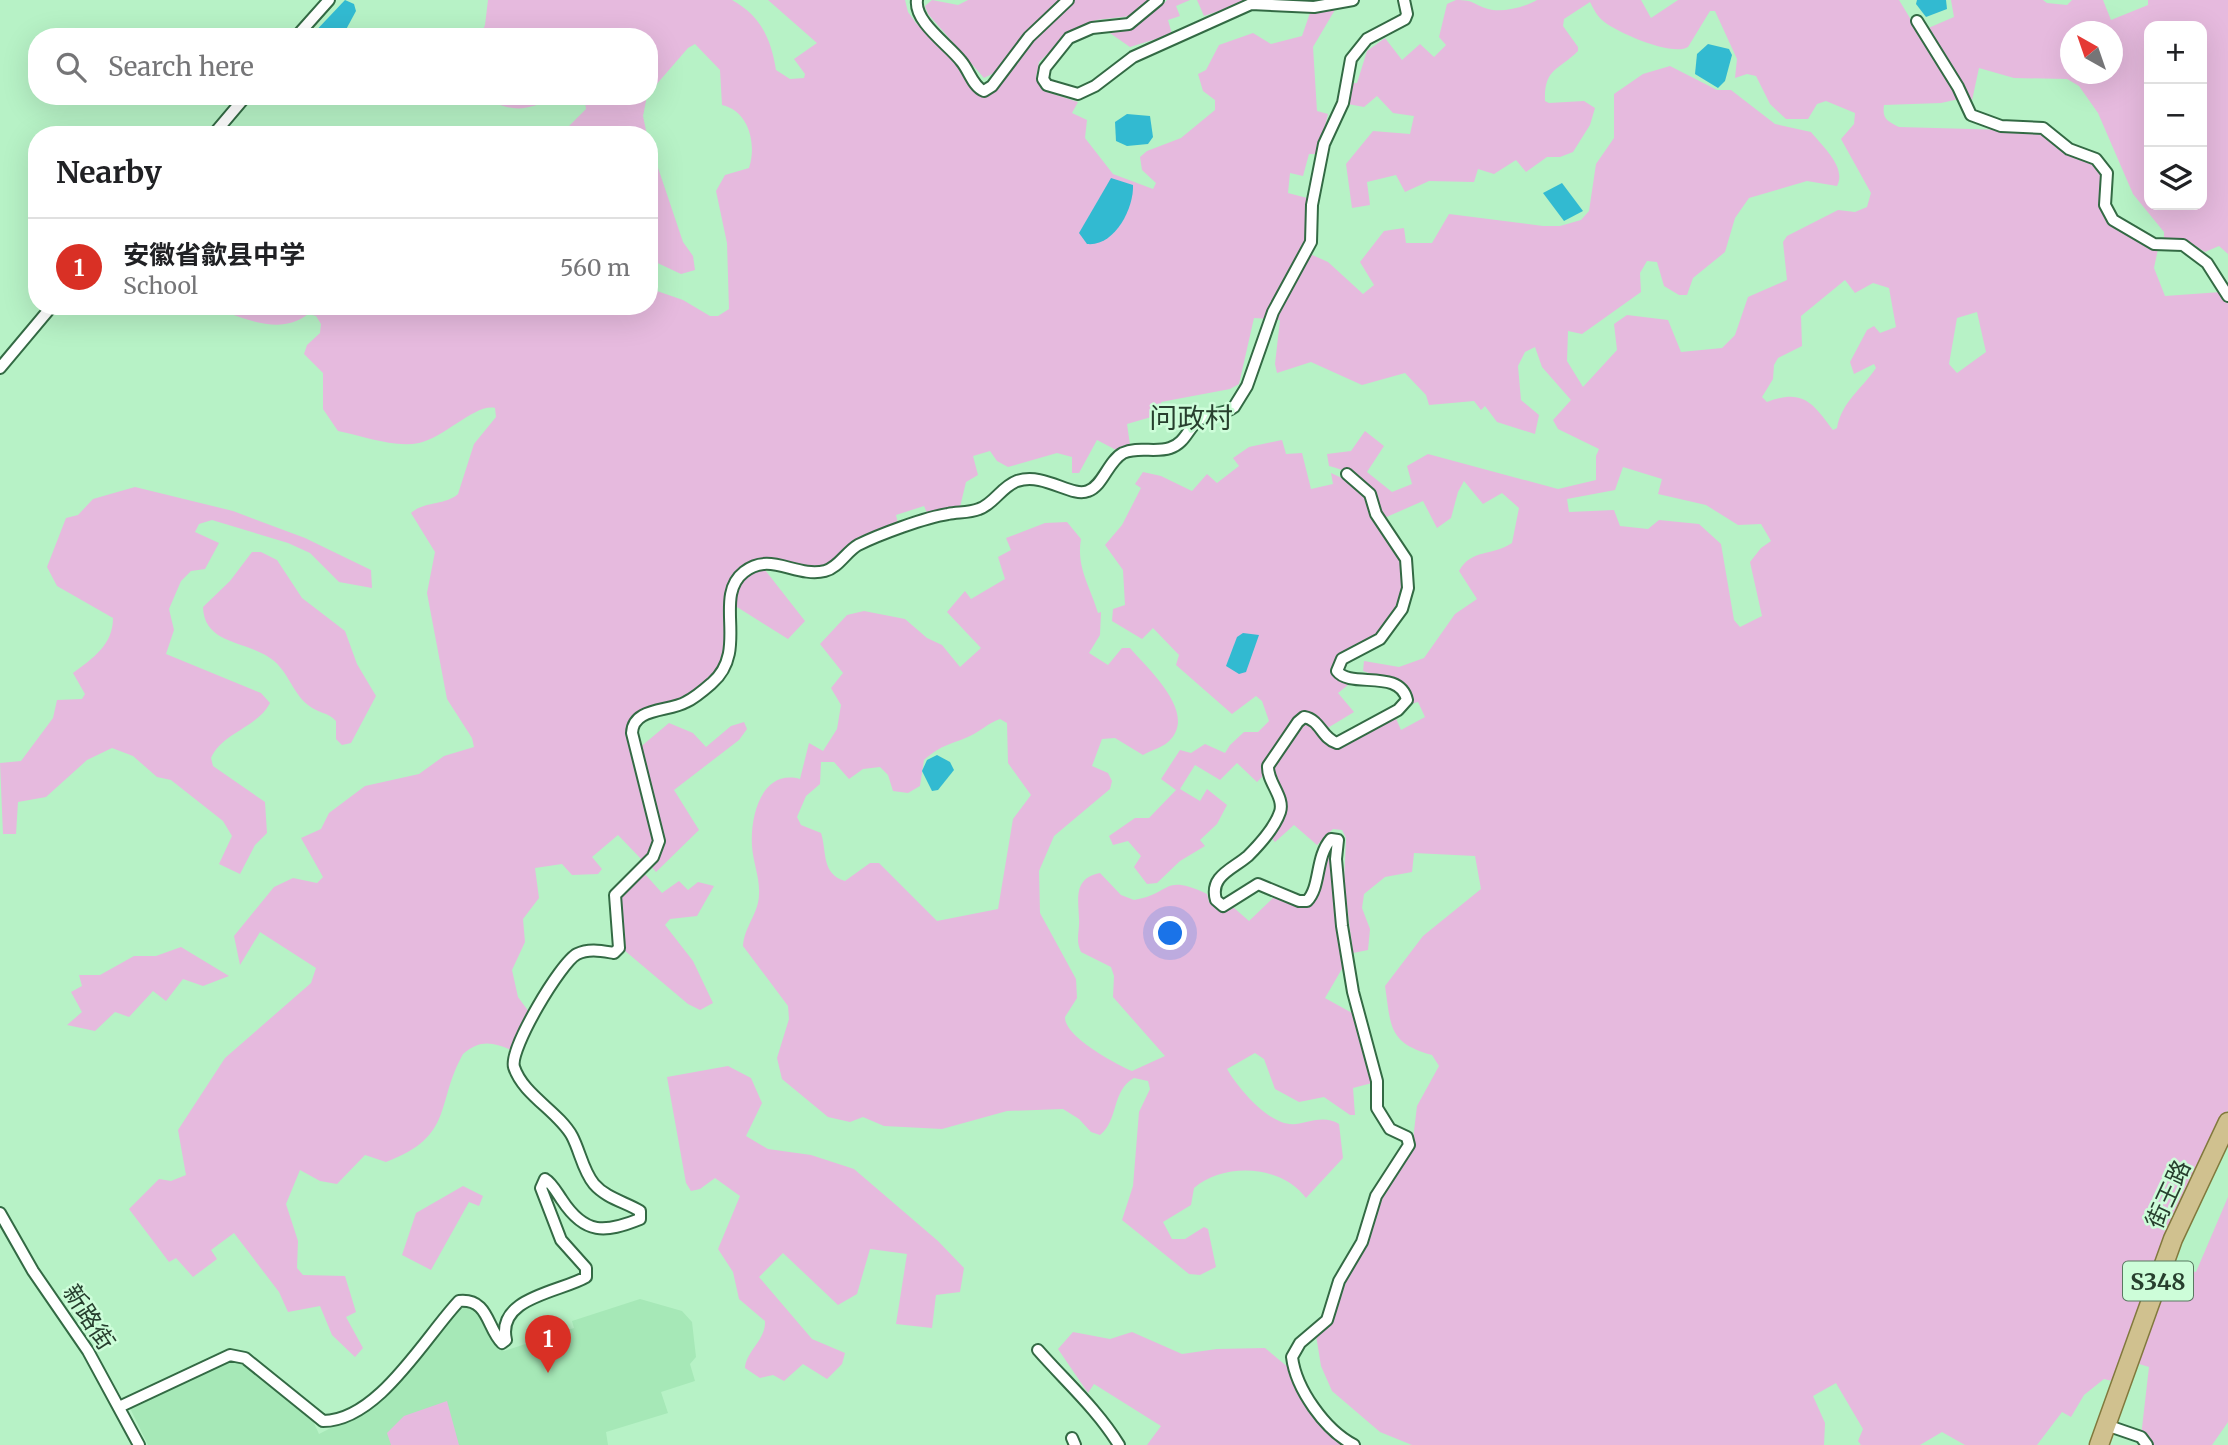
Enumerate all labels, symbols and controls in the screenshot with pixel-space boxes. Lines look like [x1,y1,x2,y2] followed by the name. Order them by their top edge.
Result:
[2060,21,2123,84] north arrow
[2144,21,2207,210] map controls
[2144,21,2207,84] button: +
[28,28,658,105] search box
[52,48,90,86] icon: search
[108,50,254,83] text: Search here
[2144,84,2207,147] button: −
[2144,147,2207,210] button: layers
[56,153,162,191] text: Nearby
[123,238,305,271] text: 安徽省歙县中学
[74,253,84,282] text: 1
[560,253,630,282] text: 560 m
[123,271,198,300] text: School
[1149,400,1233,436] district label: 问政村
[1153,916,1187,950] your location
[2139,1155,2197,1233] street label: 街王路
[2123,1262,2193,1300] road number: S348
[56,1278,122,1356] street label: 新路街
[525,1315,571,1373] pin: 1

